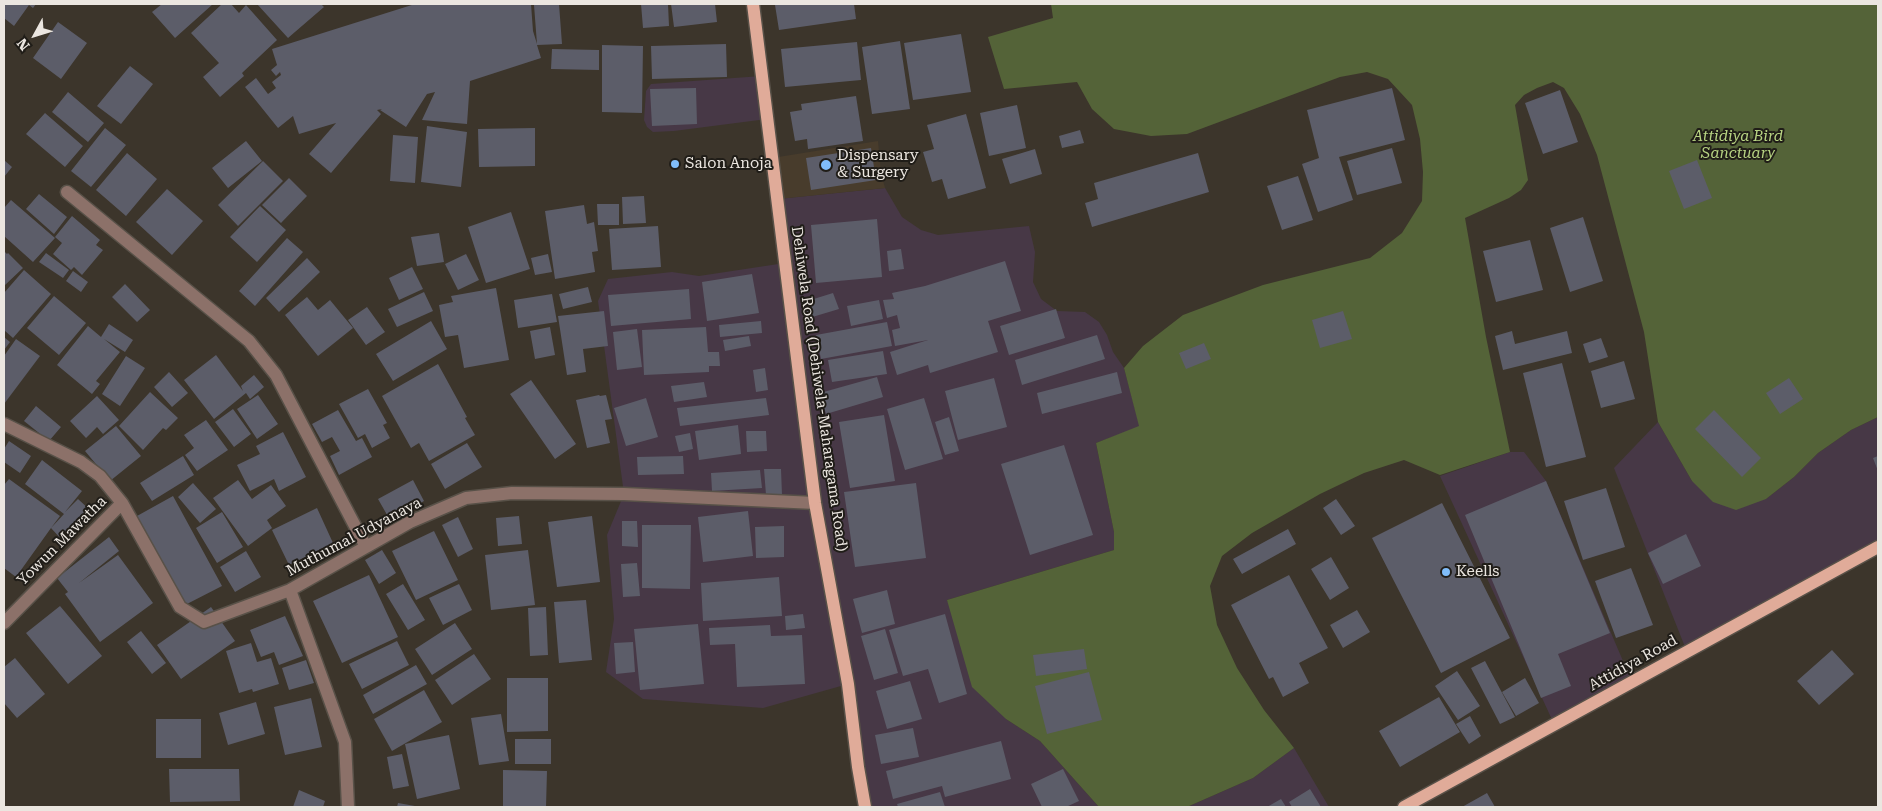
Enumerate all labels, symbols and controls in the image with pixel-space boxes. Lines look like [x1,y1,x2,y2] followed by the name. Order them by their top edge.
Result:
[10,10,60,60] north arrow
[14,35,33,54] text: N
[1693,128,1783,163] park label: Attidiya Bird Sanctuary
[837,147,919,182] place label: Dispensary & Surgery
[685,155,772,173] place label: Salon Anoja
[669,158,681,170] marker: Salon Anoja
[819,158,833,172] marker: Dispensary & Surgery
[787,225,851,553] street label: Dehiwela Road (Dehiwela-Maharagama Road)
[14,493,110,589] street label: Yowun Mawatha
[283,494,425,580] street label: Muthumal Udyanaya
[1456,563,1499,581] place label: Keells
[1440,566,1452,578] marker: Keells
[1586,631,1680,695] street label: Attidiya Road

